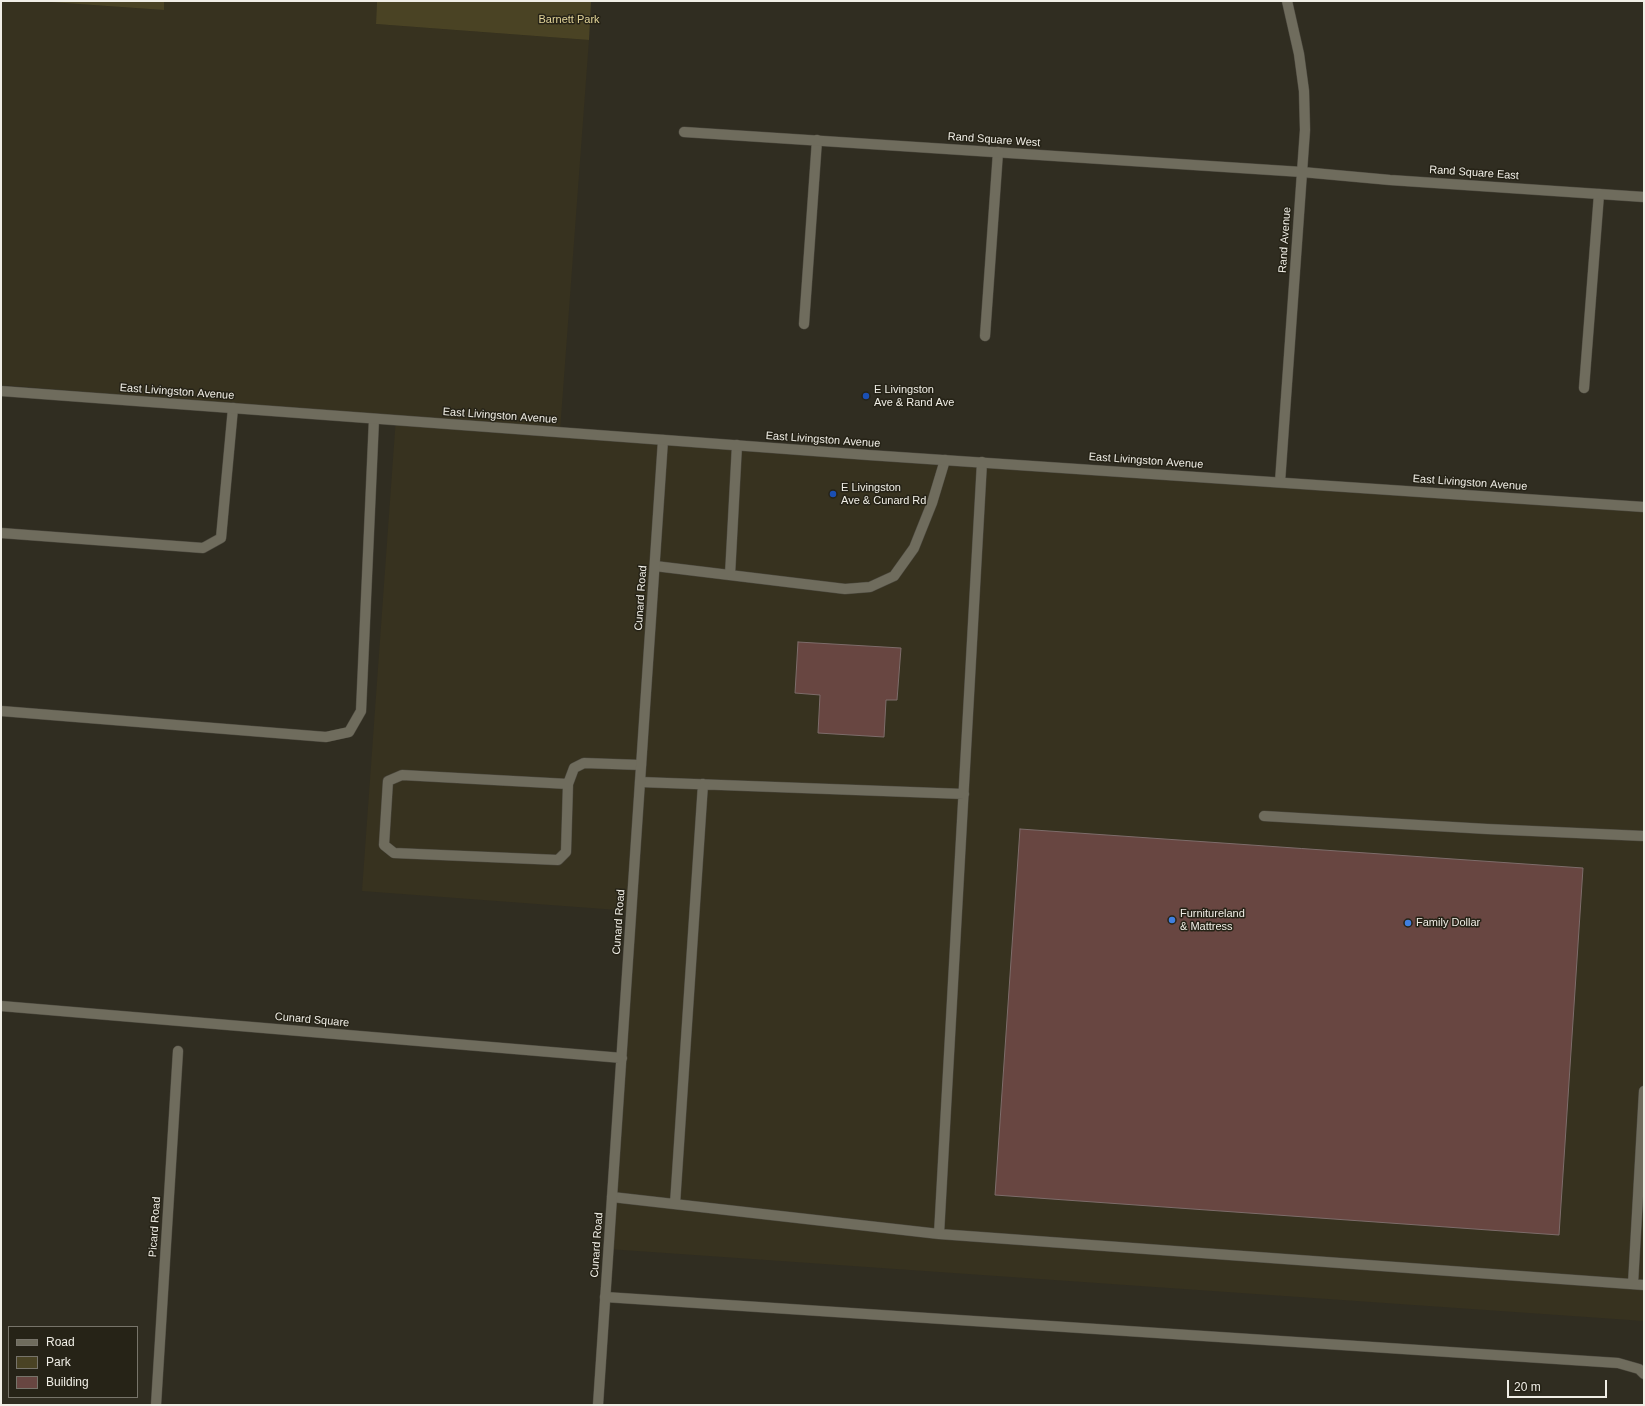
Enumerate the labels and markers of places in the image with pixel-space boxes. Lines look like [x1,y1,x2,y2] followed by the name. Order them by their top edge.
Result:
[874,383,954,409] place label: E Livingston Ave & Rand Ave
[861,391,871,401] marker: E Livingston Ave & Rand Ave
[841,481,926,507] place label: E Livingston Ave & Cunard Rd
[828,489,838,499] marker: E Livingston Ave & Cunard Rd
[1180,907,1245,933] place label: Furnitureland & Mattress
[1167,915,1177,925] marker: Furnitureland & Mattress
[1416,916,1480,930] place label: Family Dollar
[1403,918,1413,928] marker: Family Dollar

